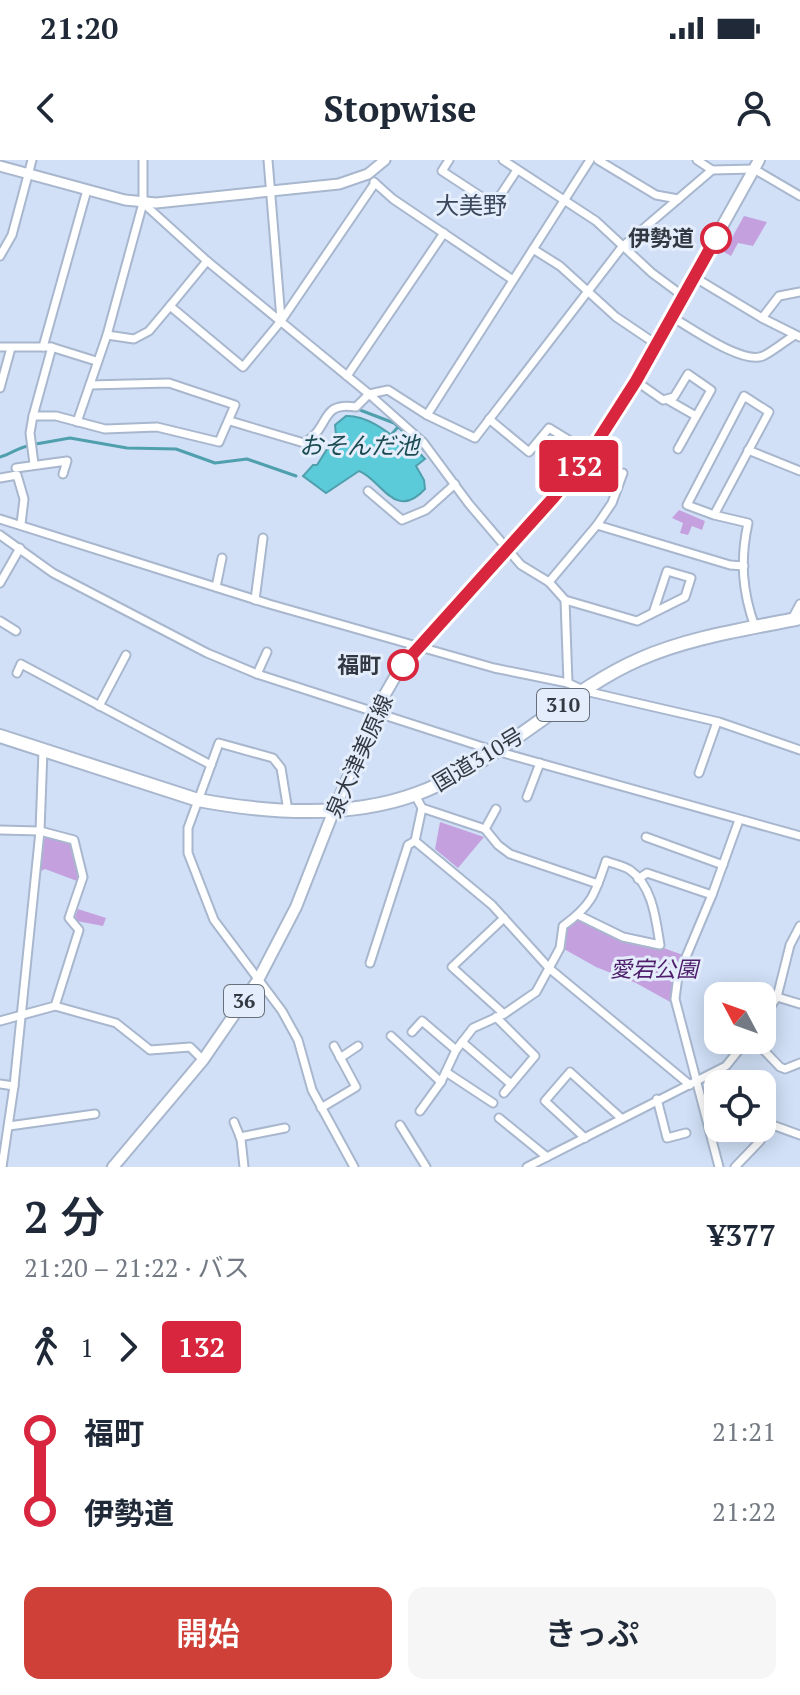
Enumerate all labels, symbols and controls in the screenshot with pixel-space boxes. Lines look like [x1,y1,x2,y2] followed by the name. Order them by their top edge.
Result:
[40,8,118,48] text: 21:20
[323,85,477,132] text: Stopwise
[24,86,68,130] icon: back
[732,86,776,130] icon: person
[435,189,507,221] district label: 大美野
[628,223,694,252] place label: 伊勢道
[701,223,731,253] marker: 伊勢道
[299,429,421,461] water label: おそんだ池
[533,440,625,492] line badge: 132
[555,447,603,484] text: 132
[337,650,381,679] place label: 福町
[388,650,418,680] marker: 福町
[537,689,589,721] road number: 310
[318,690,399,822] street label: 泉大津美原線
[427,720,529,797] street label: 国道310号
[610,954,701,983] park label: 愛宕公園
[704,982,776,1054] north arrow
[704,982,776,1142] map controls
[224,985,264,1017] road number: 36
[704,1070,776,1142] button: locate
[24,1187,105,1246] text: 2 分
[708,1215,776,1255] text: ¥377
[24,1250,250,1284] text: 21:20 – 21:22 · バス
[24,1325,68,1369] icon: walk
[106,1325,150,1369] icon: forward
[178,1328,225,1365] text: 132
[80,1330,94,1364] text: 1
[84,1413,144,1453] text: 福町
[712,1414,776,1448] text: 21:21
[84,1493,174,1533] text: 伊勢道
[712,1494,776,1528] text: 21:22
[24,1587,392,1679] button: 開始
[408,1587,776,1679] button: きっぷ

